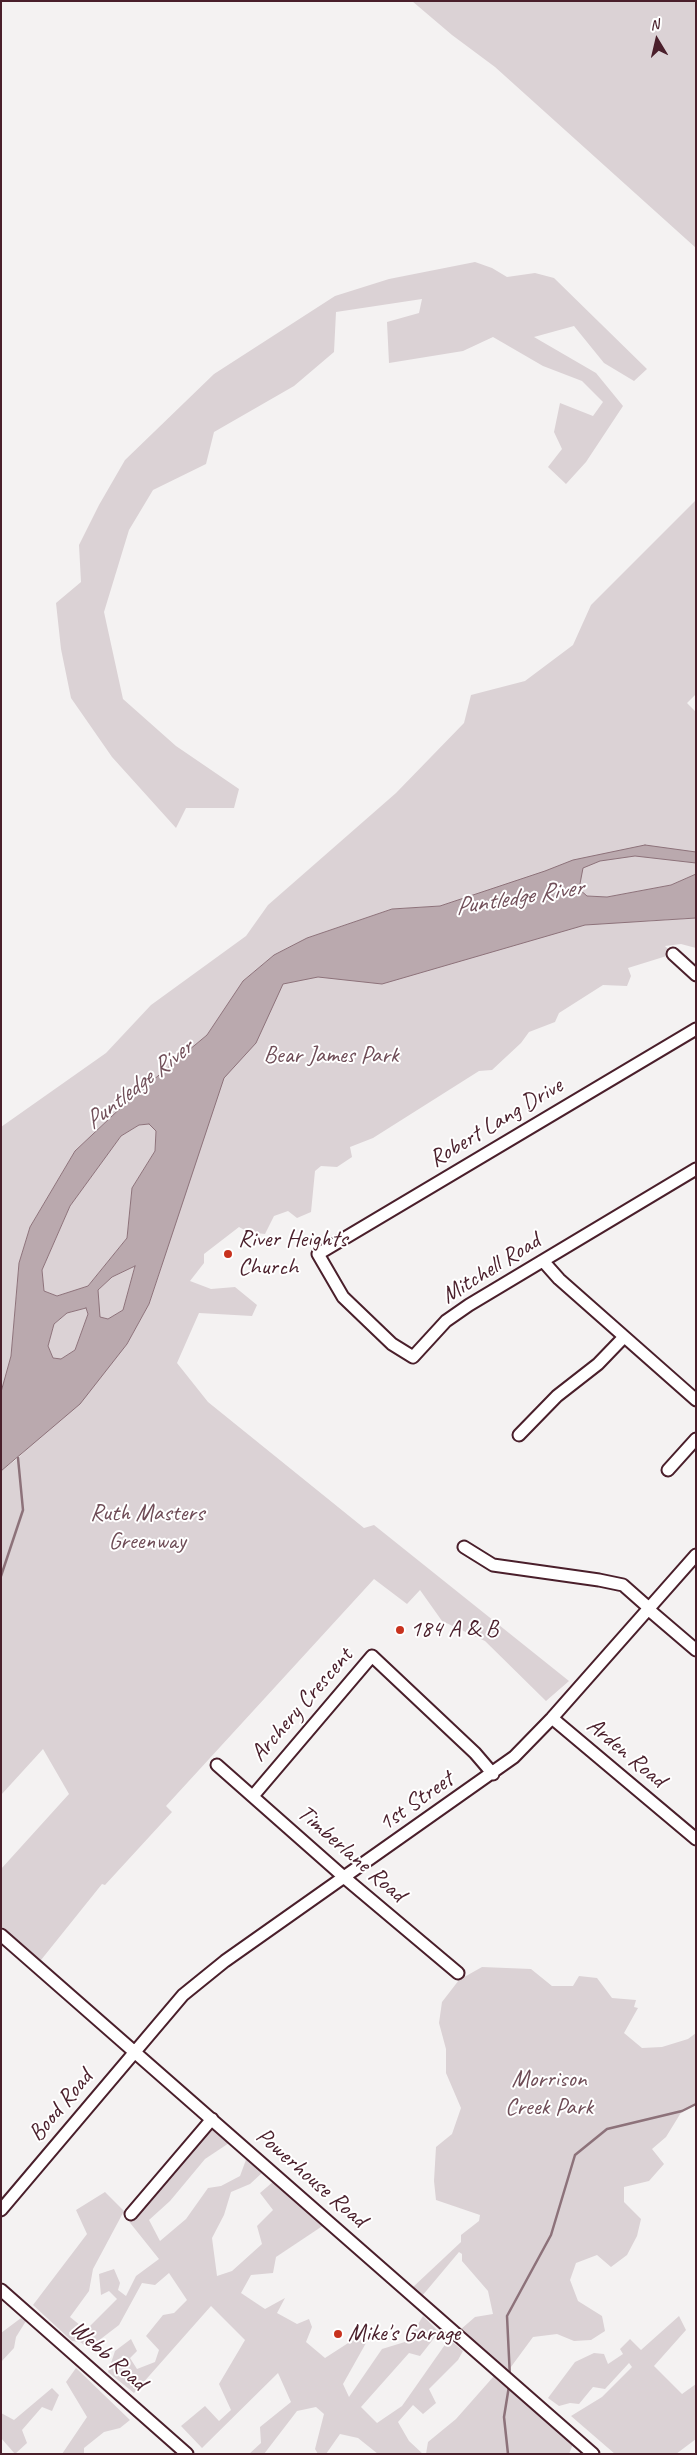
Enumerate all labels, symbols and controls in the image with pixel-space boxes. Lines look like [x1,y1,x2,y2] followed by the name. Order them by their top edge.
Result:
[632,15,682,65] north arrow
[649,16,660,34] text: N
[453,873,585,923] water label: Puntledge River
[79,1034,199,1136] water label: Puntledge River
[263,1042,399,1070] park label: Bear James Park
[424,1072,568,1174] street label: Robert Lang Drive
[238,1226,347,1282] place label: River Heights Church
[436,1227,546,1311] street label: Mitchell Road
[222,1248,234,1260] marker: River Heights Church
[90,1500,204,1556] park label: Ruth Masters Greenway
[410,1616,498,1644] place label: 184 A & B
[394,1624,406,1636] marker: 184 A & B
[245,1642,359,1768] street label: Archery Crescent
[581,1712,671,1794] street label: Arden Road
[373,1766,459,1838] street label: 1st Street
[291,1799,411,1909] street label: Timberlane Road
[23,2064,99,2148] street label: Bood Road
[505,2066,593,2122] park label: Morrison Creek Park
[250,2122,372,2234] street label: Powerhouse Road
[64,2315,152,2397] street label: Webb Road
[348,2320,460,2348] place label: Mike's Garage
[332,2328,344,2340] marker: Mike's Garage

